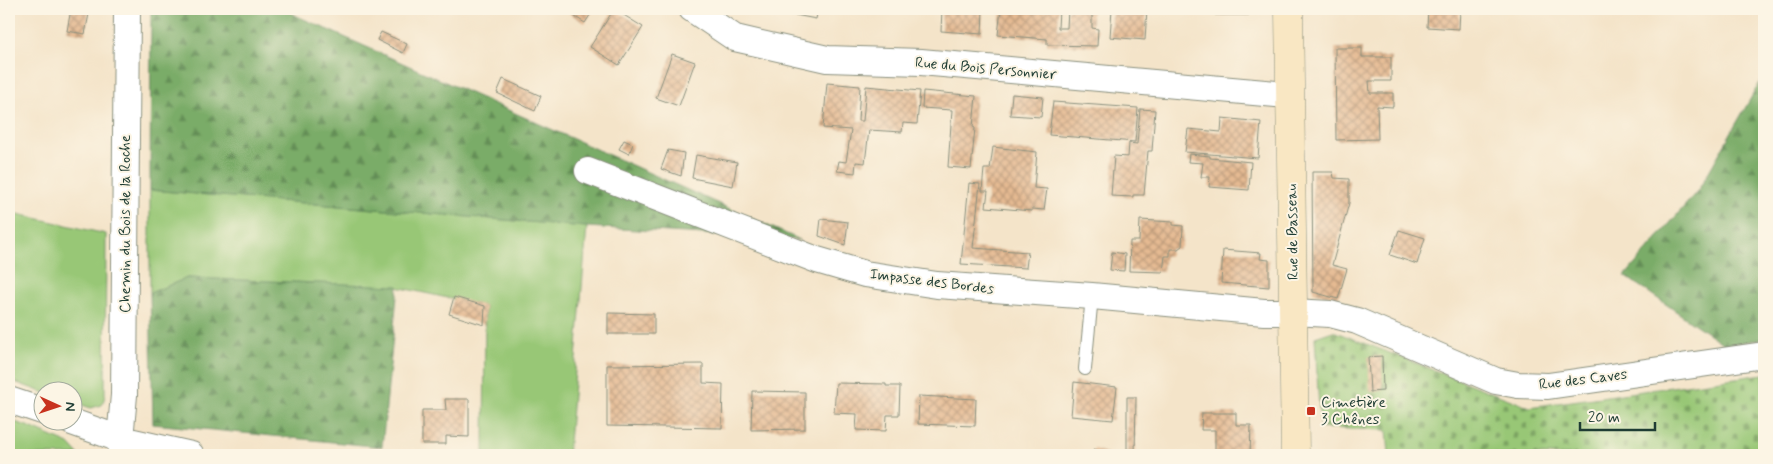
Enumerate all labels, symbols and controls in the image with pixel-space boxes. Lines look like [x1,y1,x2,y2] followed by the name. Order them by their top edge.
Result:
[914,53,1058,85] street label: Rue du Bois Personnier
[116,135,136,313] street label: Chemin du Bois de la Roche
[1282,183,1304,280] street label: Rue de Basseau
[869,264,995,300] street label: Impasse des Bordes
[1538,365,1629,395] street label: Rue des Caves
[32,382,82,432] north arrow
[1321,393,1386,430] place label: Cimetière 3 Chênes
[1580,399,1656,431] scale bar
[61,401,79,412] text: N
[1305,405,1317,417] marker: Cimetière 3 Chênes
[1588,408,1620,428] text: 20 m

